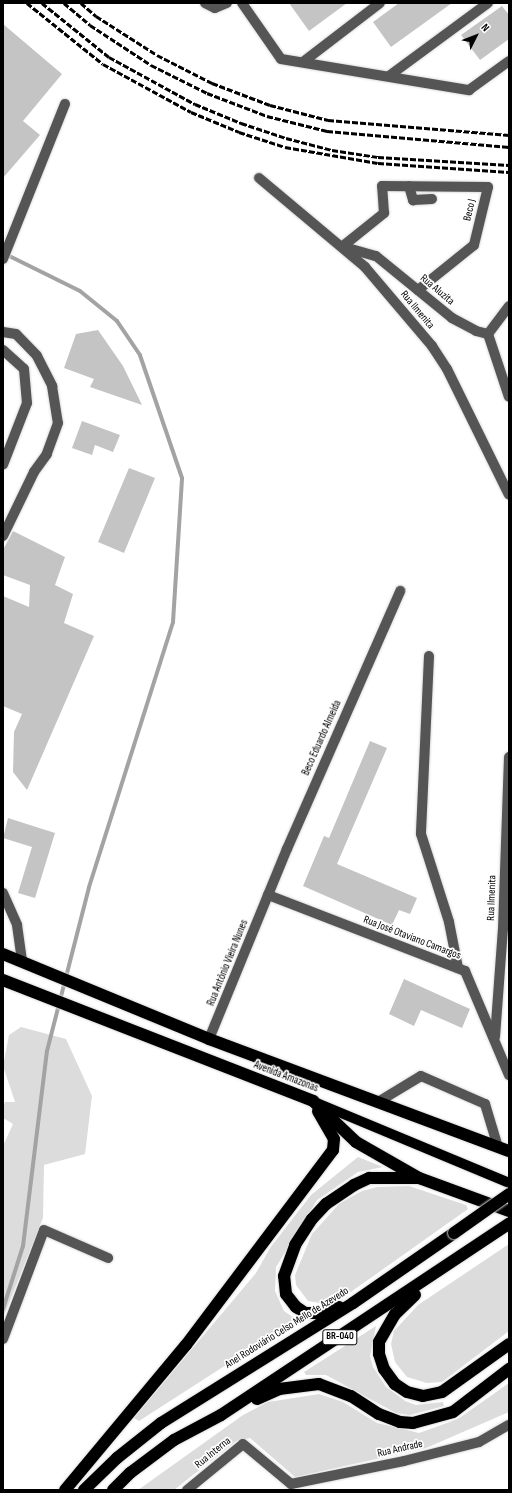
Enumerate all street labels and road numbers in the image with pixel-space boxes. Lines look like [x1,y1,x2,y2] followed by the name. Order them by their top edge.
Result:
[461,198,479,222] street label: Beco J
[417,272,457,308] street label: Rua Aluzita
[397,288,437,332] street label: Rua Ilmenita
[299,698,345,778] street label: Beco Eduardo Almeida
[485,875,499,921] street label: Rua Ilmenita
[361,913,463,963] street label: Rua José Otaviano Camargos
[205,918,251,1008] street label: Rua Antônio Vieira Nunes
[252,1059,320,1095] street label: Avenida Amazonas
[223,1284,351,1372] street label: Anel Rodoviário Celso Mello de Azevedo
[322,1329,358,1345] road number: BR-040
[192,1435,234,1471] street label: Rua Interna
[376,1437,424,1461] street label: Rua Andrade

